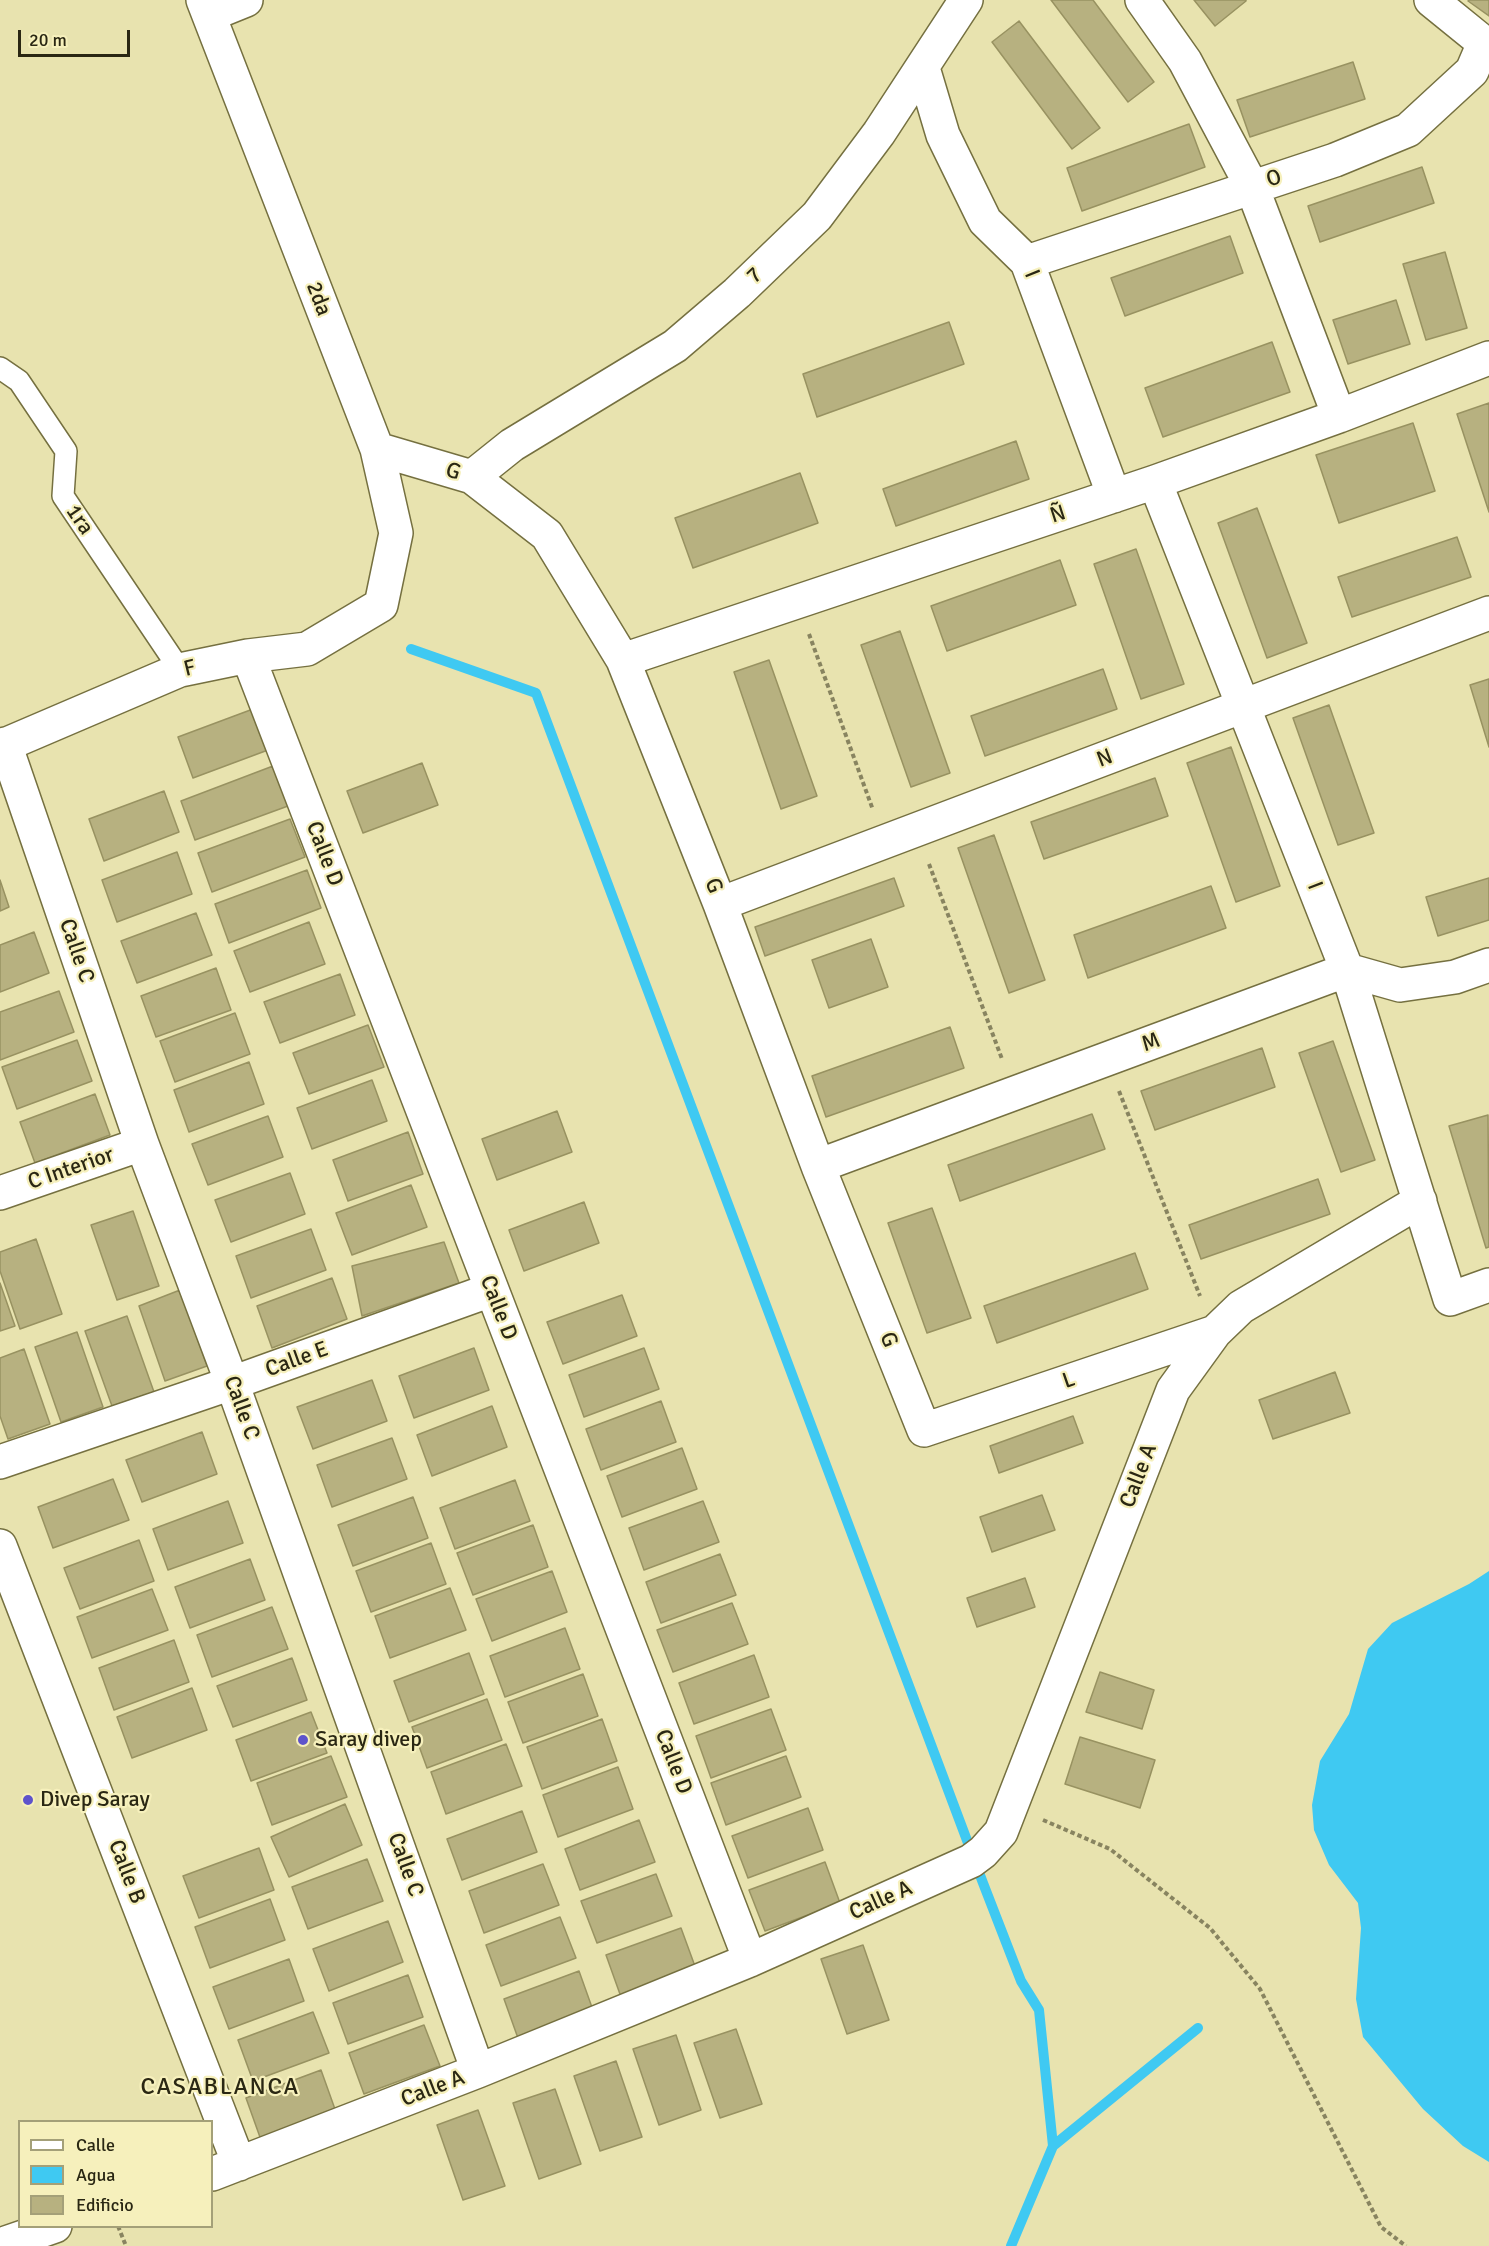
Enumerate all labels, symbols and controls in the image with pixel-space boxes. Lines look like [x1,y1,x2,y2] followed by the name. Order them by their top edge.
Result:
[21,18,134,56] scale bar
[29,29,67,51] text: 20 m
[1263,164,1285,194] street label: O
[742,262,768,290] street label: 7
[1018,266,1044,282] street label: I
[299,278,337,320] street label: 2da
[442,457,464,487] street label: G
[59,500,99,540] street label: 1ra
[1047,500,1069,530] street label: Ñ
[181,655,199,683] street label: F
[1093,744,1117,774] street label: N
[300,818,348,890] street label: Calle D
[698,874,728,898] street label: G
[1301,878,1327,894] street label: I
[53,916,99,986] street label: Calle C
[1138,1028,1164,1058] street label: M
[25,1142,117,1196] street label: C Interior
[474,1272,522,1344] street label: Calle D
[873,1328,903,1352] street label: G
[262,1336,332,1384] street label: Calle E
[1059,1367,1079,1395] street label: L
[217,1373,265,1443] street label: Calle C
[1115,1440,1163,1512] street label: Calle A
[649,1726,697,1798] street label: Calle D
[315,1727,422,1753] place label: Saray divep
[296,1733,310,1747] marker: Saray divep
[40,1787,150,1813] place label: Divep Saray
[21,1793,35,1807] marker: Divep Saray
[381,1830,429,1900] street label: Calle C
[102,1837,150,1907] street label: Calle B
[845,1876,917,1926] street label: Calle A
[397,2065,469,2113] street label: Calle A
[140,2074,300,2102] district label: CASABLANCA
[18,2120,213,2228] legend
[76,2134,115,2156] text: Calle
[76,2164,115,2186] text: Agua
[76,2194,134,2216] text: Edificio

